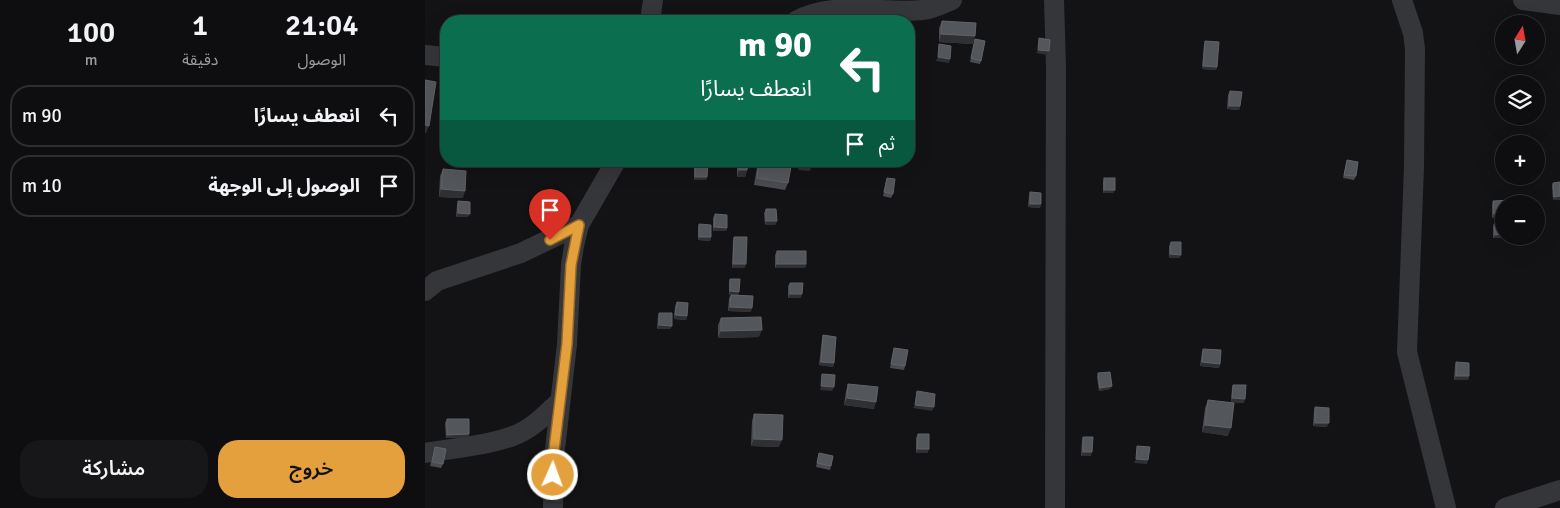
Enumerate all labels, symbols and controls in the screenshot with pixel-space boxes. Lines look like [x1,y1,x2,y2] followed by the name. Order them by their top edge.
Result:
[192,7,208,44] text: 1
[285,7,358,44] text: 21:04
[67,14,115,51] text: 100
[1495,15,1545,65] north arrow
[1495,15,1545,245] map controls
[738,23,812,66] text: 90 m
[830,35,895,100] icon: left
[85,50,97,70] text: m
[182,50,218,70] text: دقيقة
[297,50,346,70] text: الوصول
[700,75,812,102] text: انعطف يسارًا
[1495,75,1545,125] button: layers
[375,102,403,130] icon: left
[22,104,62,128] text: 90 m
[254,104,360,128] text: انعطف يسارًا
[841,130,869,158] icon: arrive
[879,132,895,156] text: ثم
[1495,135,1545,185] button: +
[375,172,403,200] icon: arrive
[22,174,62,198] text: 10 m
[208,174,360,198] text: الوصول إلى الوجهة
[529,189,571,240] pin
[1495,195,1545,245] button: −
[536,196,564,224] icon: arrive
[20,440,208,498] button: مشاركة
[218,440,405,498] button: خروج
[526,448,578,500] position arrow

